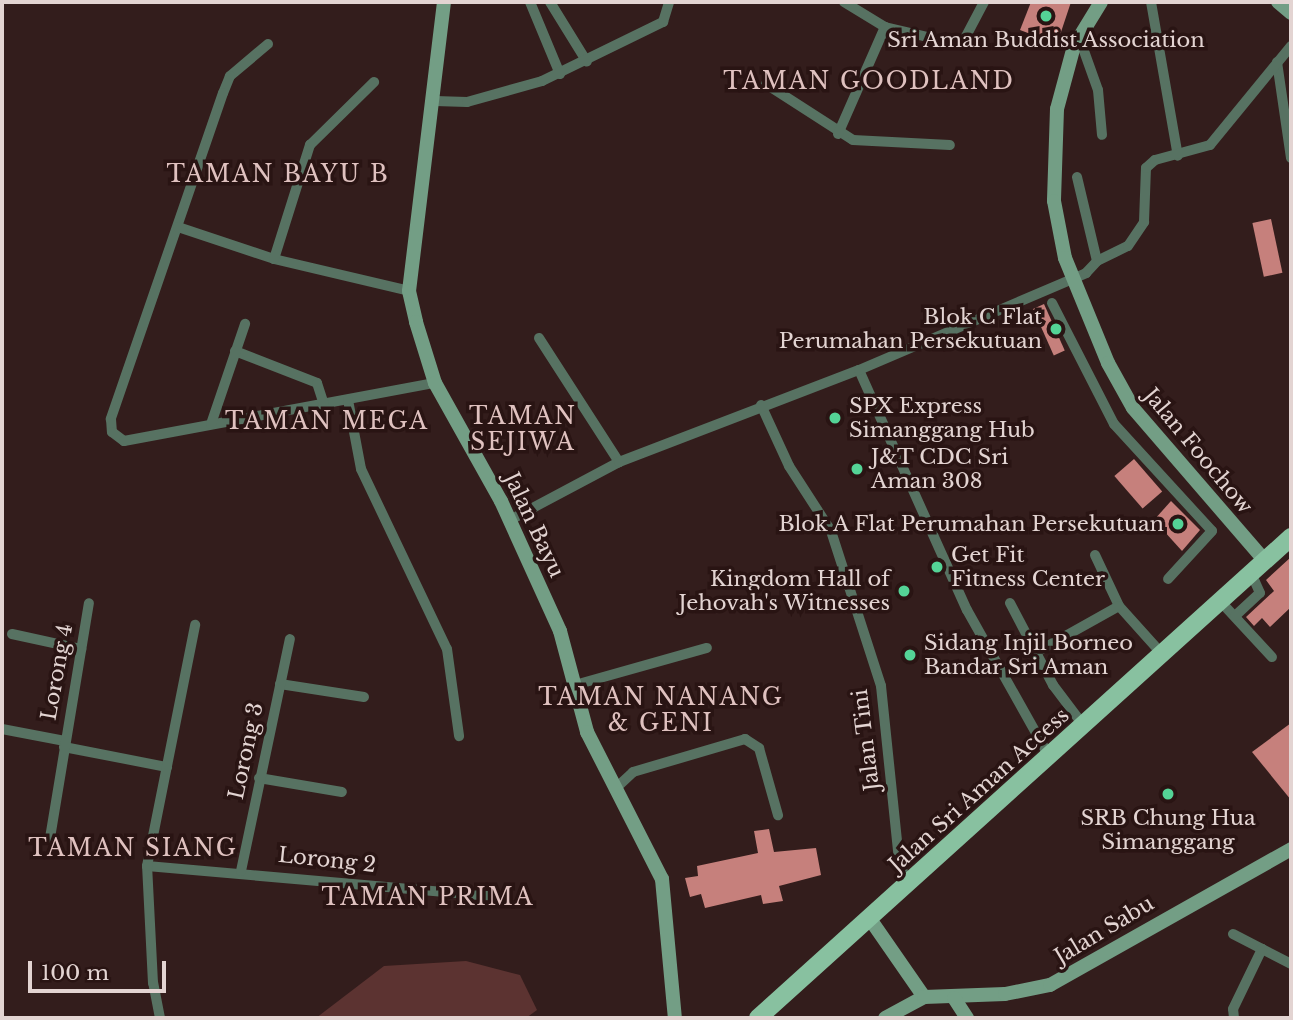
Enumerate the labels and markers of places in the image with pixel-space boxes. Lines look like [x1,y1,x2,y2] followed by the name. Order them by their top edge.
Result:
[1038,8,1054,24] marker: Sri Aman Buddist Association
[886,27,1206,53] place label: Sri Aman Buddist Association
[779,304,1042,354] place label: Blok C Flat Perumahan Persekutuan
[1048,321,1064,337] marker: Blok C Flat Perumahan Persekutuan
[849,393,1035,443] place label: SPX Express Simanggang Hub
[827,410,843,426] marker: SPX Express Simanggang Hub
[871,444,1009,494] place label: J&T CDC Sri Aman 308
[849,461,865,477] marker: J&T CDC Sri Aman 308
[776,511,1164,537] place label: Blok A Flat Perumahan Persekutuan
[1170,516,1186,532] marker: Blok A Flat Perumahan Persekutuan
[951,542,1105,592] place label: Get Fit Fitness Center
[929,559,945,575] marker: Get Fit Fitness Center
[678,566,890,616] place label: Kingdom Hall of Jehovah's Witnesses
[896,583,912,599] marker: Kingdom Hall of Jehovah's Witnesses
[924,630,1133,680] place label: Sidang Injil Borneo Bandar Sri Aman
[902,647,918,663] marker: Sidang Injil Borneo Bandar Sri Aman
[1160,786,1176,802] marker: SRB Chung Hua Simanggang
[1080,805,1256,855] place label: SRB Chung Hua Simanggang

